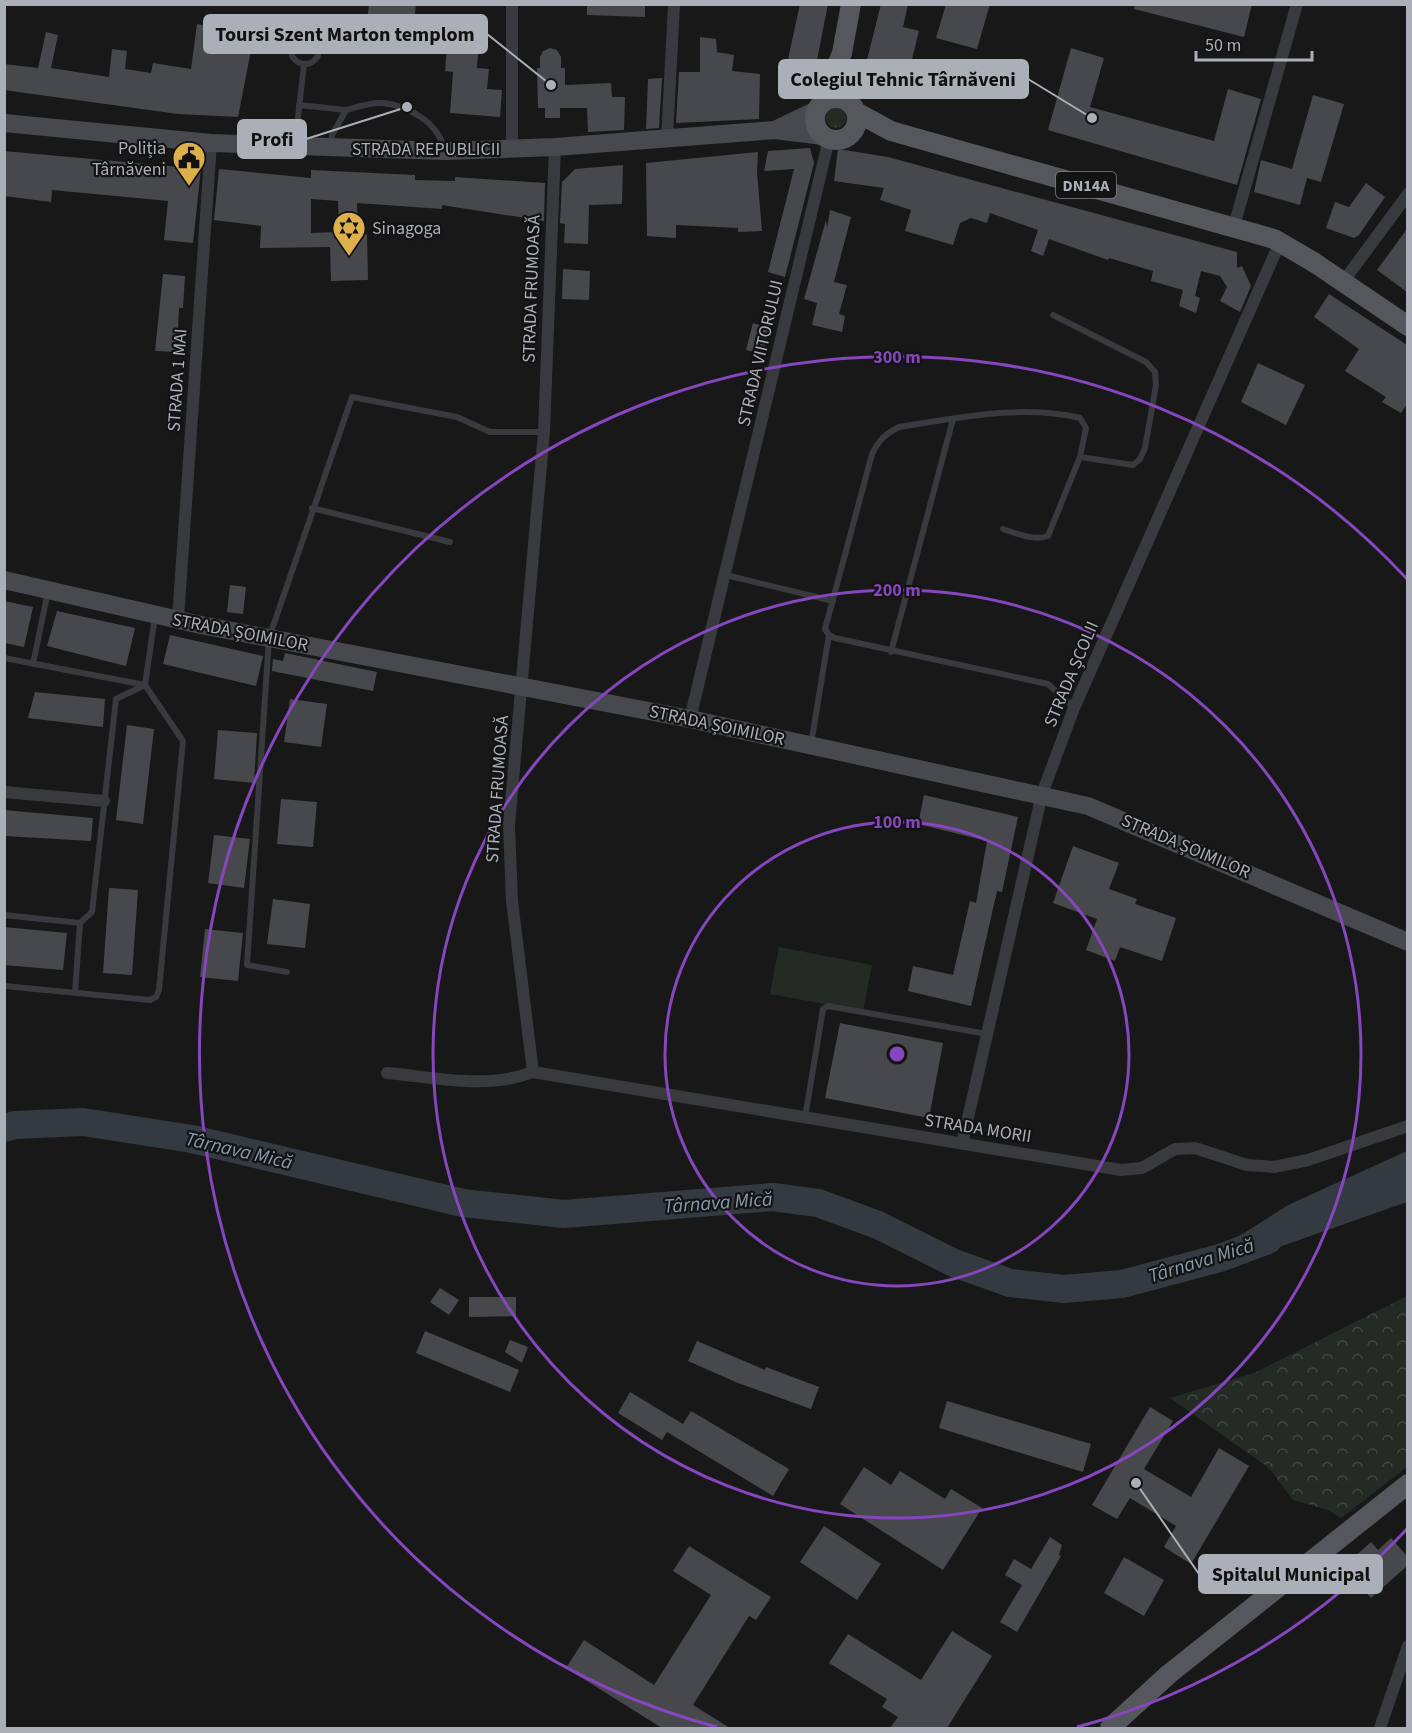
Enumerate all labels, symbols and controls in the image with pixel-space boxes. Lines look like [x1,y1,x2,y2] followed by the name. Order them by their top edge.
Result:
[204,15,487,53] callout: Toursi Szent Marton templom
[215,21,475,49] text: Toursi Szent Marton templom
[1196,24,1312,62] scale bar
[1205,33,1241,58] text: 50 m
[779,60,1028,98] callout: Colegiul Tehnic Târnăveni
[790,66,1016,94] text: Colegiul Tehnic Târnăveni
[238,120,306,158] callout: Profi
[250,126,294,154] text: Profi
[92,136,166,182] place label: Poliția Târnăveni
[352,137,500,162] street label: STRADA REPUBLICII
[171,140,207,187] public building icon: Poliția Târnăveni
[1056,172,1116,198] road number: DN14A
[331,210,367,257] synagogue icon: Sinagoga
[516,214,547,363] street label: STRADA FRUMOASĂ
[372,216,441,241] place label: Sinagoga
[731,277,789,429] street label: STRADA VIITORULUI
[161,328,194,432] street label: STRADA 1 MAI
[873,345,921,370] text: 300 m
[873,578,921,603] text: 200 m
[170,607,310,658] street label: STRADA ȘOIMILOR
[1038,617,1105,731] street label: STRADA ȘCOLII
[647,699,787,752] street label: STRADA ȘOIMILOR
[480,714,515,864] street label: STRADA FRUMOASĂ
[1118,808,1254,885] street label: STRADA ȘOIMILOR
[873,810,921,835] text: 100 m
[887,1044,907,1064] centre of rings
[923,1108,1033,1149] street label: STRADA MORII
[182,1125,295,1177] water label: Târnava Mică
[663,1185,774,1221] water label: Târnava Mică
[1145,1232,1258,1290] water label: Târnava Mică
[1199,1555,1382,1593] callout: Spitalul Municipal
[1212,1561,1371,1589] text: Spitalul Municipal

